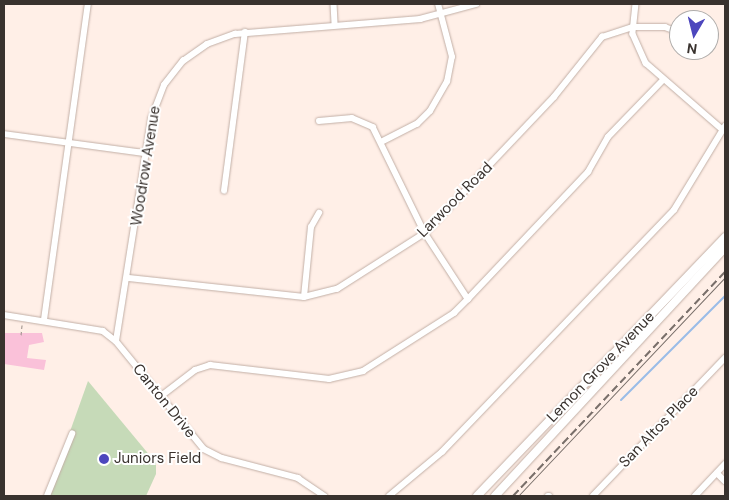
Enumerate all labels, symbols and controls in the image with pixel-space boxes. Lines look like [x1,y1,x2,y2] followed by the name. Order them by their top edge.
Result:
[669,10,719,60] north arrow
[686,39,698,58] text: N
[128,105,164,227] street label: Woodrow Avenue
[414,159,496,241] street label: Larwood Road
[543,308,659,426] street label: Lemon Grove Avenue
[129,360,199,442] street label: Canton Drive
[616,383,702,471] street label: San Altos Place
[114,450,201,468] place label: Juniors Field
[98,453,110,465] marker: Juniors Field

